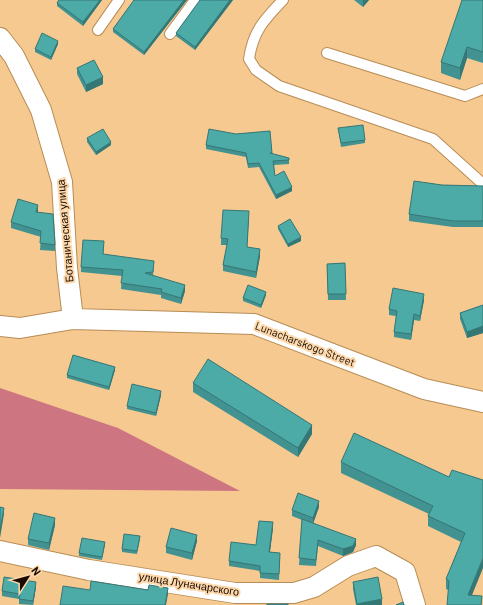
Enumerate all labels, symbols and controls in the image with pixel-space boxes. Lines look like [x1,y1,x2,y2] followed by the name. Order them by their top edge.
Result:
[53,178,75,283] street label: Ботаническая улица
[254,319,357,369] street label: Lunacharskogo Street
[8,557,48,597] north arrow
[29,564,44,578] text: N
[138,569,240,598] street label: улица Луначарского

